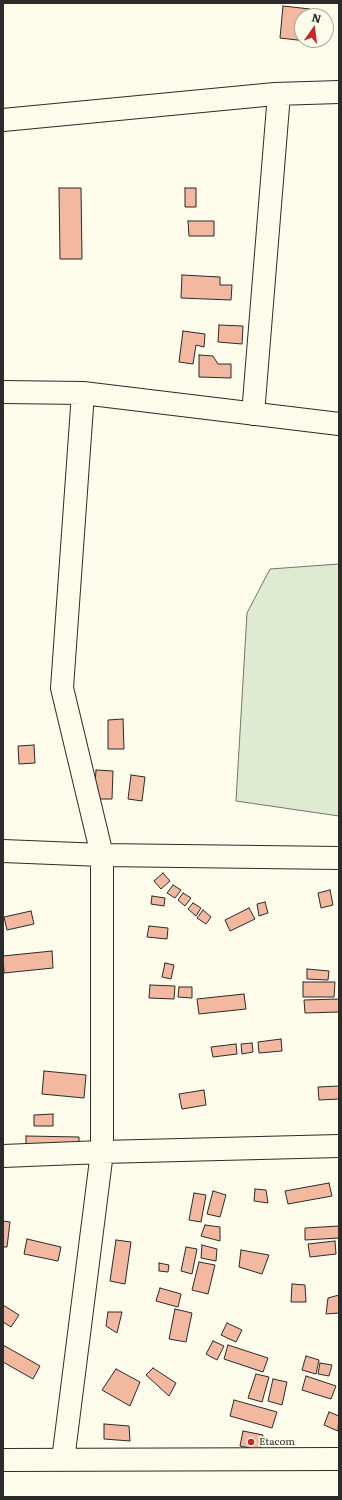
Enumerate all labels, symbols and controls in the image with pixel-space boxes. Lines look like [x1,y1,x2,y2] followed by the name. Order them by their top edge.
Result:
[294,8,334,48] north arrow
[310,8,323,26] text: N
[259,1436,295,1448] place label: Etacom
[246,1437,256,1447] marker: Etacom

